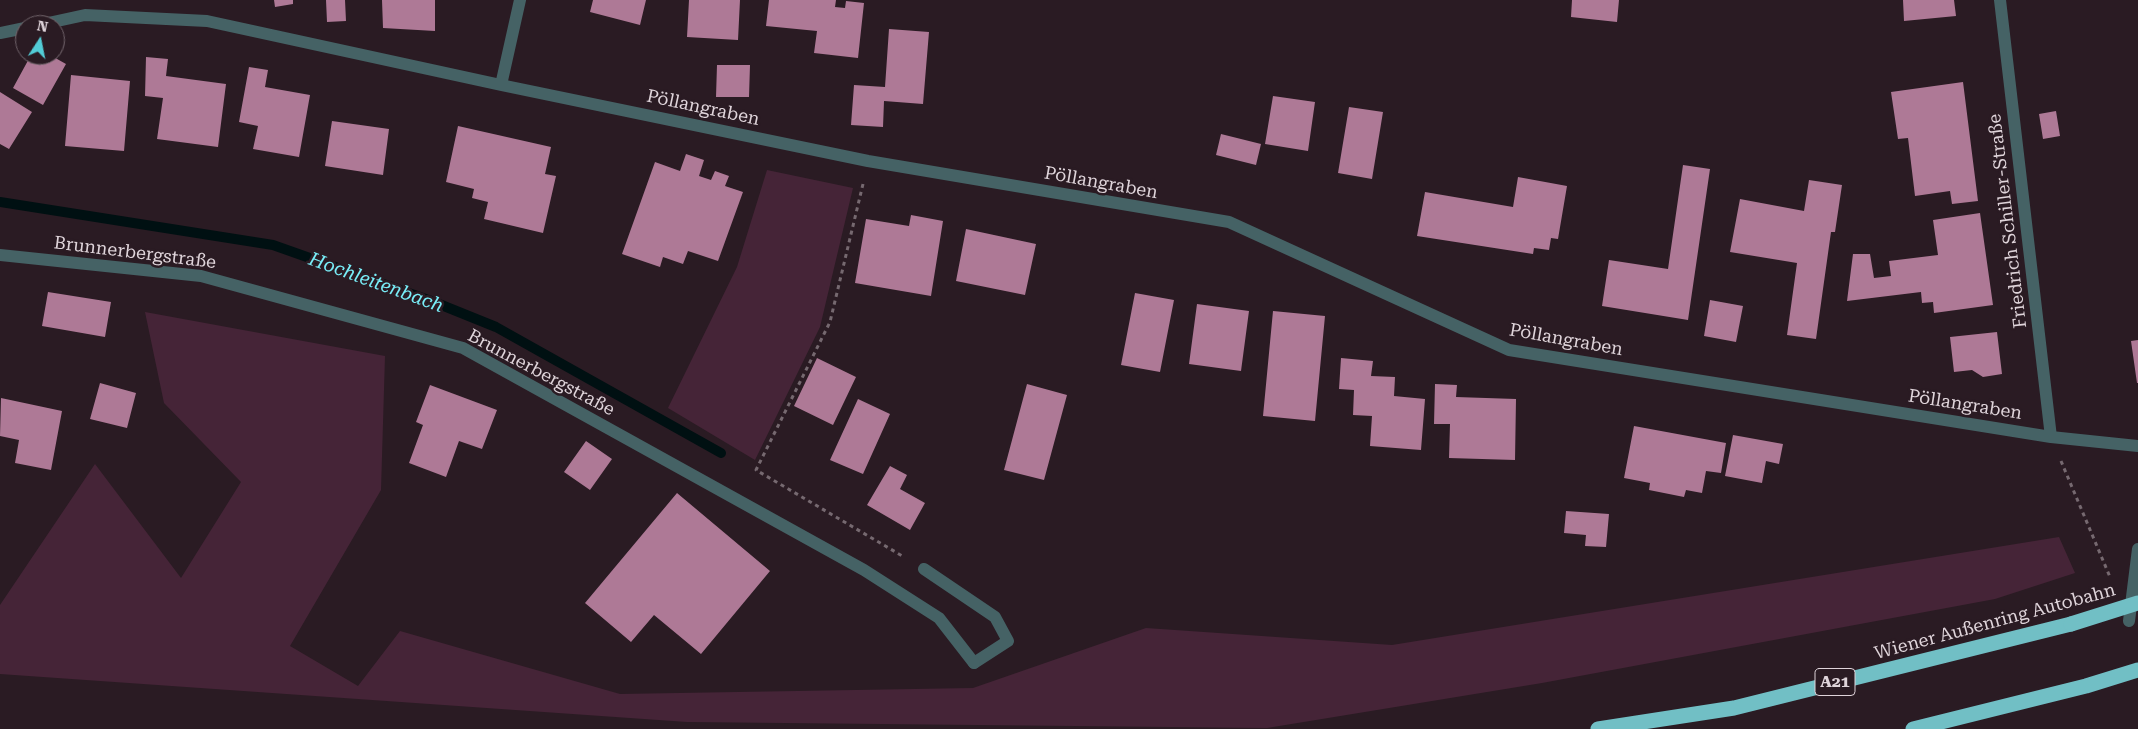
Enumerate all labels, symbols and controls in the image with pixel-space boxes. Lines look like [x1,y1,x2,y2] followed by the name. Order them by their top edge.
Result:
[15,15,65,65] north arrow
[36,17,49,35] text: N
[645,85,761,131] street label: Pöllangraben
[1984,112,2032,330] street label: Friedrich Schiller-Straße
[1042,162,1160,204] street label: Pöllangraben
[53,232,217,274] street label: Brunnerbergstraße
[306,248,446,318] water label: Hochleitenbach
[1507,319,1625,361] street label: Pöllangraben
[464,325,618,421] street label: Brunnerbergstraße
[1907,385,2023,425] street label: Pöllangraben
[1872,579,2118,665] street label: Wiener Außenring Autobahn
[1815,669,1855,696] road number: A21

